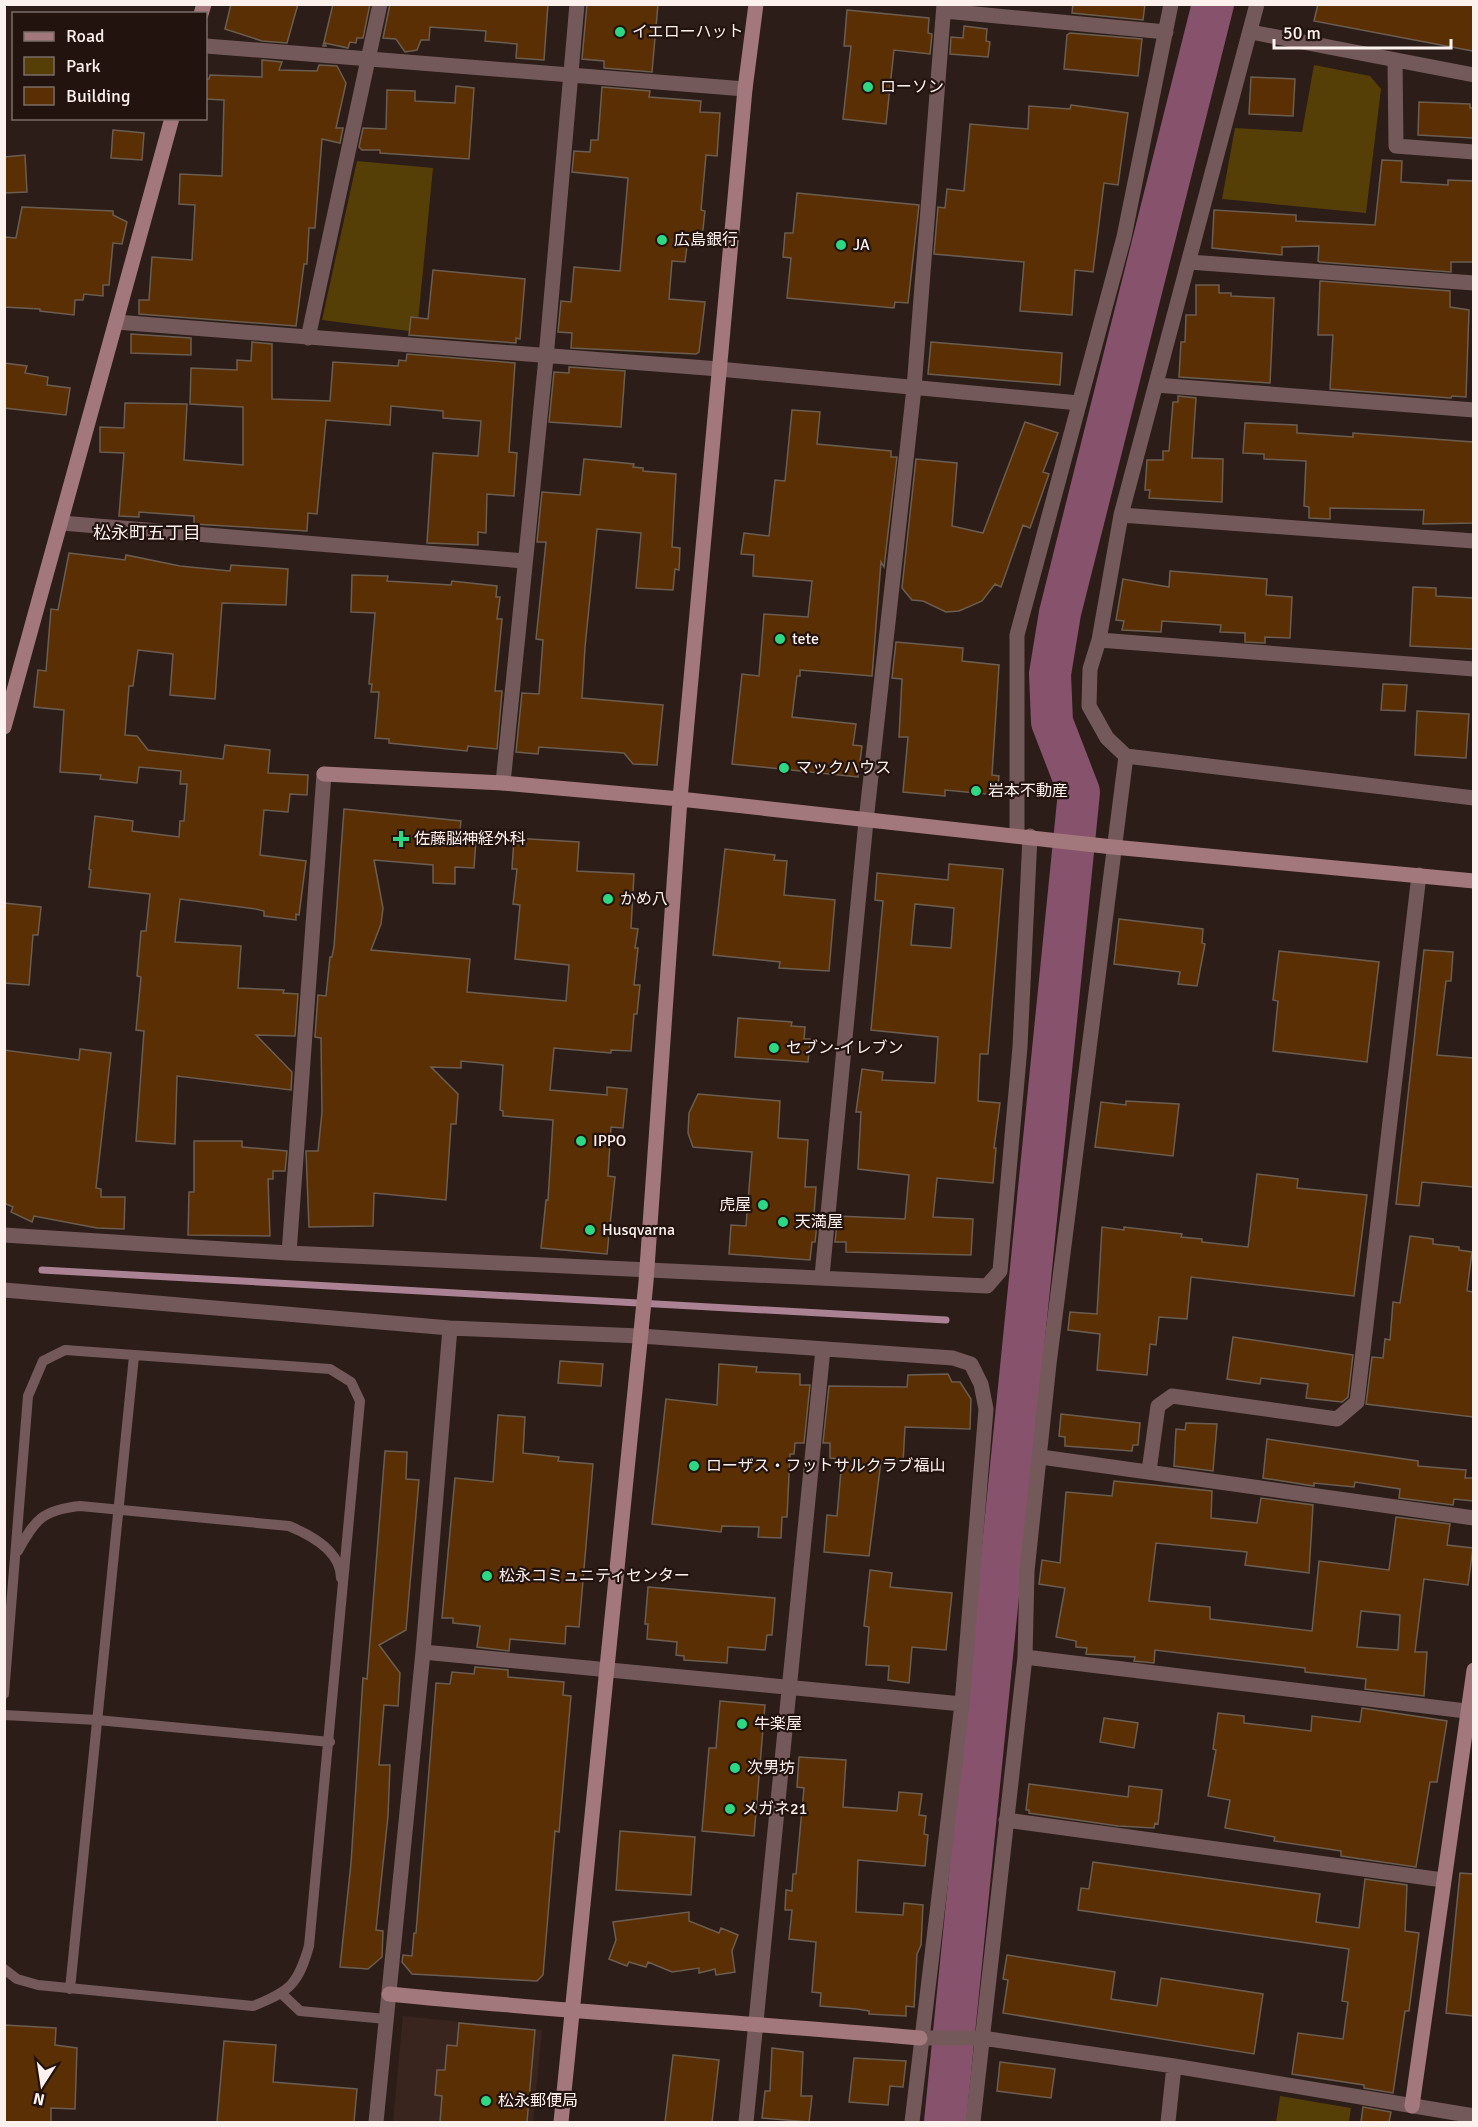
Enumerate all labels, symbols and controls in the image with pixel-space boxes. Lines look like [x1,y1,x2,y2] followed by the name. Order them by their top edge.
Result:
[12,12,207,120] legend
[1274,12,1451,50] scale bar
[632,22,744,42] place label: イエローハット
[1283,22,1321,44] text: 50 m
[66,25,105,47] text: Road
[613,25,627,39] marker: イエローハット
[66,55,101,77] text: Park
[880,77,944,97] place label: ローソン
[861,80,875,94] marker: ローソン
[66,85,130,107] text: Building
[674,230,738,250] place label: 広島銀行
[655,233,669,247] marker: 広島銀行
[853,235,870,255] place label: JA
[834,238,848,252] marker: JA
[93,522,201,544] district label: 松永町五丁目
[792,629,819,649] place label: tete
[773,632,787,646] marker: tete
[796,758,891,778] place label: マックハウス
[777,761,791,775] marker: マックハウス
[988,781,1068,801] place label: 岩本不動産
[969,784,983,798] marker: 岩本不動産
[414,829,526,849] place label: 佐藤脳神経外科
[392,830,410,848] marker: 佐藤脳神経外科
[620,889,668,909] place label: かめ八
[601,892,615,906] marker: かめ八
[786,1038,904,1058] place label: セブン-イレブン
[767,1041,781,1055] marker: セブン-イレブン
[593,1131,626,1151] place label: IPPO
[574,1134,588,1148] marker: IPPO
[719,1195,751,1215] place label: 虎屋
[756,1198,770,1212] marker: 虎屋
[795,1212,843,1232] place label: 天満屋
[776,1215,790,1229] marker: 天満屋
[602,1220,675,1240] place label: Husqvarna
[583,1223,597,1237] marker: Husqvarna
[706,1456,946,1476] place label: ローザス・フットサルクラブ福山
[687,1459,701,1473] marker: ローザス・フットサルクラブ福山
[499,1566,690,1586] place label: 松永コミュニティセンター
[480,1569,494,1583] marker: 松永コミュニティセンター
[754,1714,802,1734] place label: 牛楽屋
[735,1717,749,1731] marker: 牛楽屋
[747,1758,795,1778] place label: 次男坊
[728,1761,742,1775] marker: 次男坊
[742,1799,807,1819] place label: メガネ21
[723,1802,737,1816] marker: メガネ21
[12,2055,72,2115] north arrow
[32,2088,47,2110] text: N
[498,2091,578,2111] place label: 松永郵便局
[479,2094,493,2108] marker: 松永郵便局

